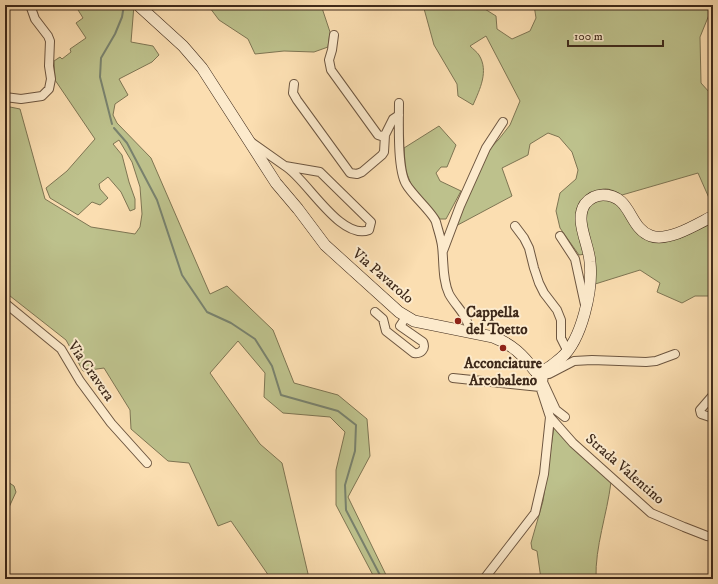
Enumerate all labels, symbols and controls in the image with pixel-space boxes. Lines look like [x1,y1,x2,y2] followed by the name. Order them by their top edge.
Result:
[568,22,663,48] scale bar
[574,29,603,44] text: 100 m
[348,243,418,308] street label: Via Pavarolo
[466,303,528,339] place label: Cappella del Toetto
[453,316,463,326] marker: Cappella del Toetto
[63,336,119,405] street label: Via Cravera
[498,343,508,353] marker: Acconciature Arcobaleno
[463,354,543,390] place label: Acconciature Arcobaleno
[581,429,669,509] street label: Strada Valentino

